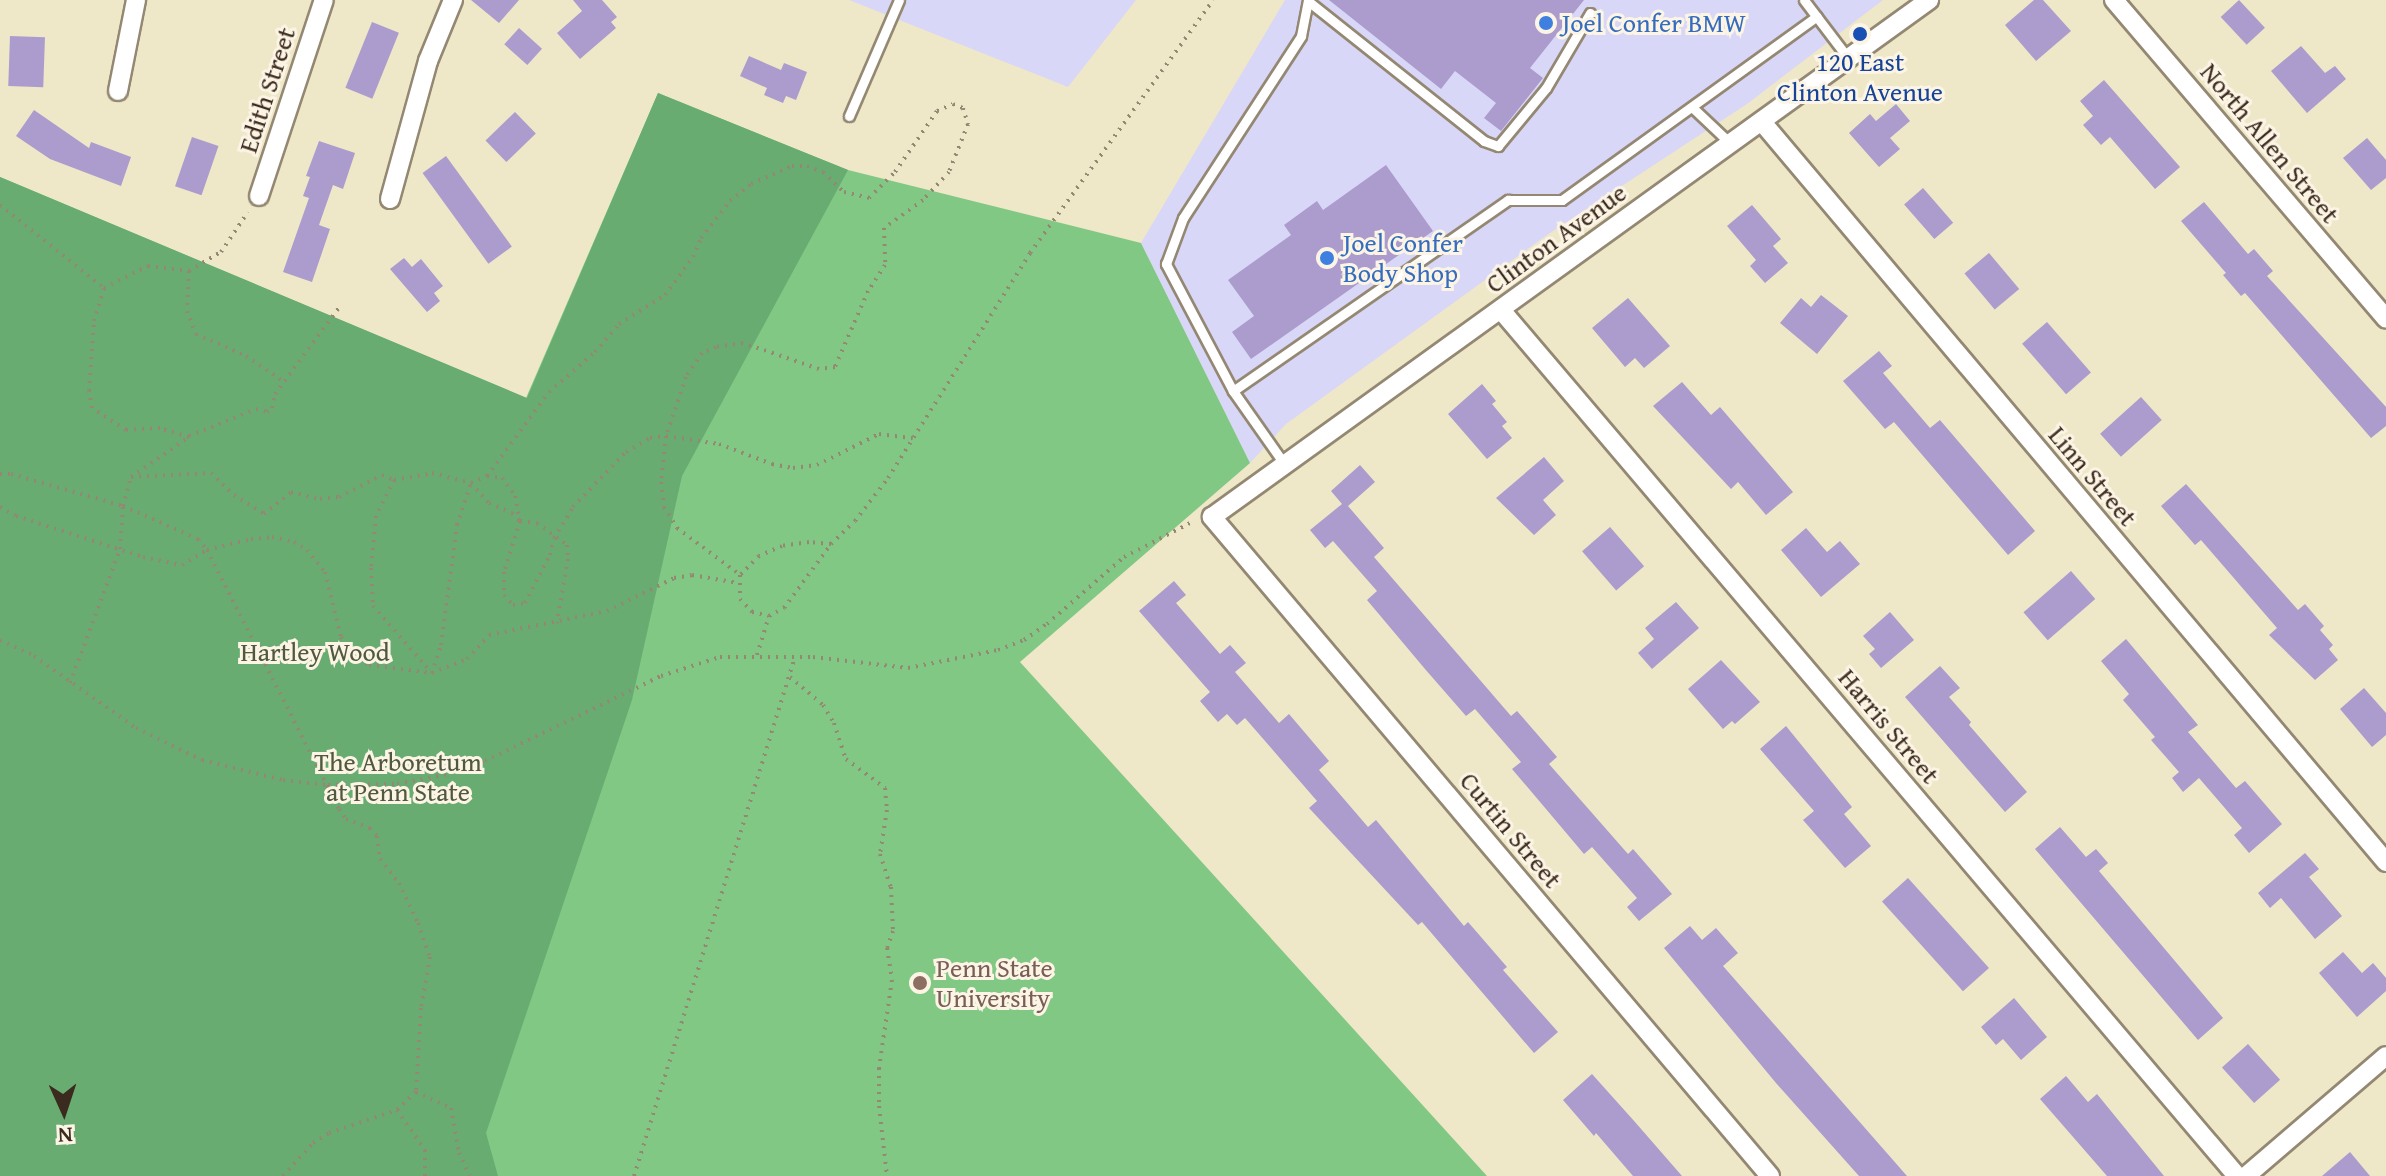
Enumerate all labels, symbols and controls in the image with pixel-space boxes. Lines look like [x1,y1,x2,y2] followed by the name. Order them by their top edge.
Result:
[1562,7,1746,39] place label: Joel Confer BMW
[1537,14,1555,32] marker: Joel Confer BMW
[232,24,302,156] street label: Edith Street
[1851,25,1869,43] marker: 120 East Clinton Avenue
[1777,46,1943,108] place label: 120 East Clinton Avenue
[2194,57,2346,229] street label: North Allen Street
[1480,177,1632,299] street label: Clinton Avenue
[1343,227,1463,288] place label: Joel Confer Body Shop
[1318,249,1336,267] marker: Joel Confer Body Shop
[2042,420,2144,532] street label: Linn Street
[240,636,390,668] park label: Hartley Wood
[1832,662,1946,790] street label: Harris Street
[314,746,482,808] park label: The Arboretum at Penn State
[1454,766,1568,894] street label: Curtin Street
[936,952,1053,1014] place label: Penn State University
[911,974,929,992] marker: Penn State University
[24,1072,104,1152] north arrow
[57,1120,73,1152] text: N

